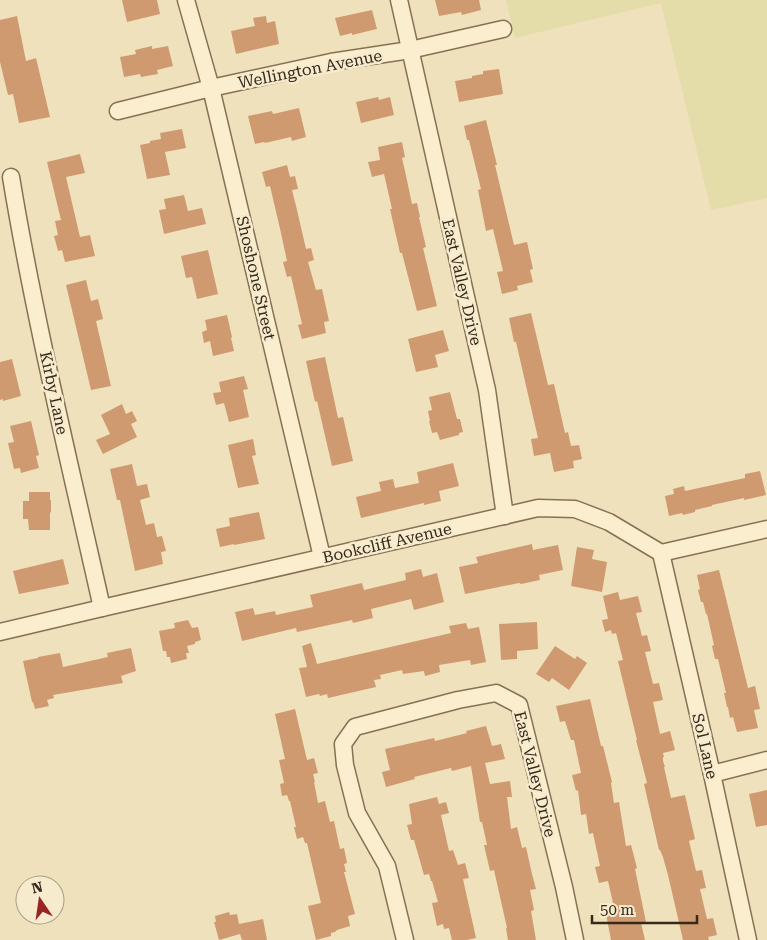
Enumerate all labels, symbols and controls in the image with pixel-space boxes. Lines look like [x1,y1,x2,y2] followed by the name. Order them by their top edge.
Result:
[236,46,384,92] street label: Wellington Avenue
[232,214,280,342] street label: Shoshone Street
[438,217,486,347] street label: East Valley Drive
[36,350,72,437] street label: Kirby Lane
[321,519,454,567] street label: Bookcliff Avenue
[510,709,560,839] street label: East Valley Drive
[688,711,722,781] street label: Sol Lane
[15,875,65,925] north arrow
[30,878,44,896] text: N
[592,892,697,924] scale bar
[600,901,635,919] text: 50 m

